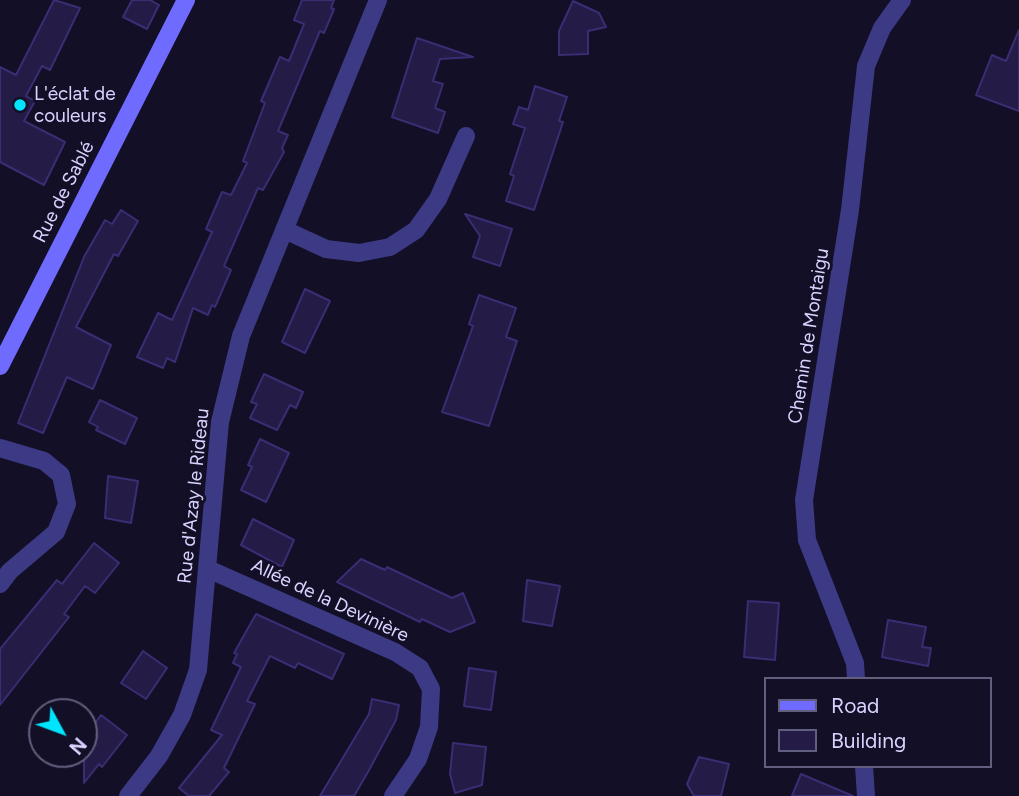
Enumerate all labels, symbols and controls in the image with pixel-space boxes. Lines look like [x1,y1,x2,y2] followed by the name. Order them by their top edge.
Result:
[34,83,116,127] place label: L'éclat de couleurs
[12,97,28,113] marker: L'éclat de couleurs
[29,137,99,247] street label: Rue de Sablé
[784,247,834,425] street label: Chemin de Montaigu
[173,407,215,585] street label: Rue d'Azay le Rideau
[248,555,412,647] street label: Allée de la Devinière
[764,677,991,768] legend
[831,693,879,718] text: Road
[28,698,98,768] north arrow
[831,728,906,753] text: Building
[64,733,91,759] text: N

